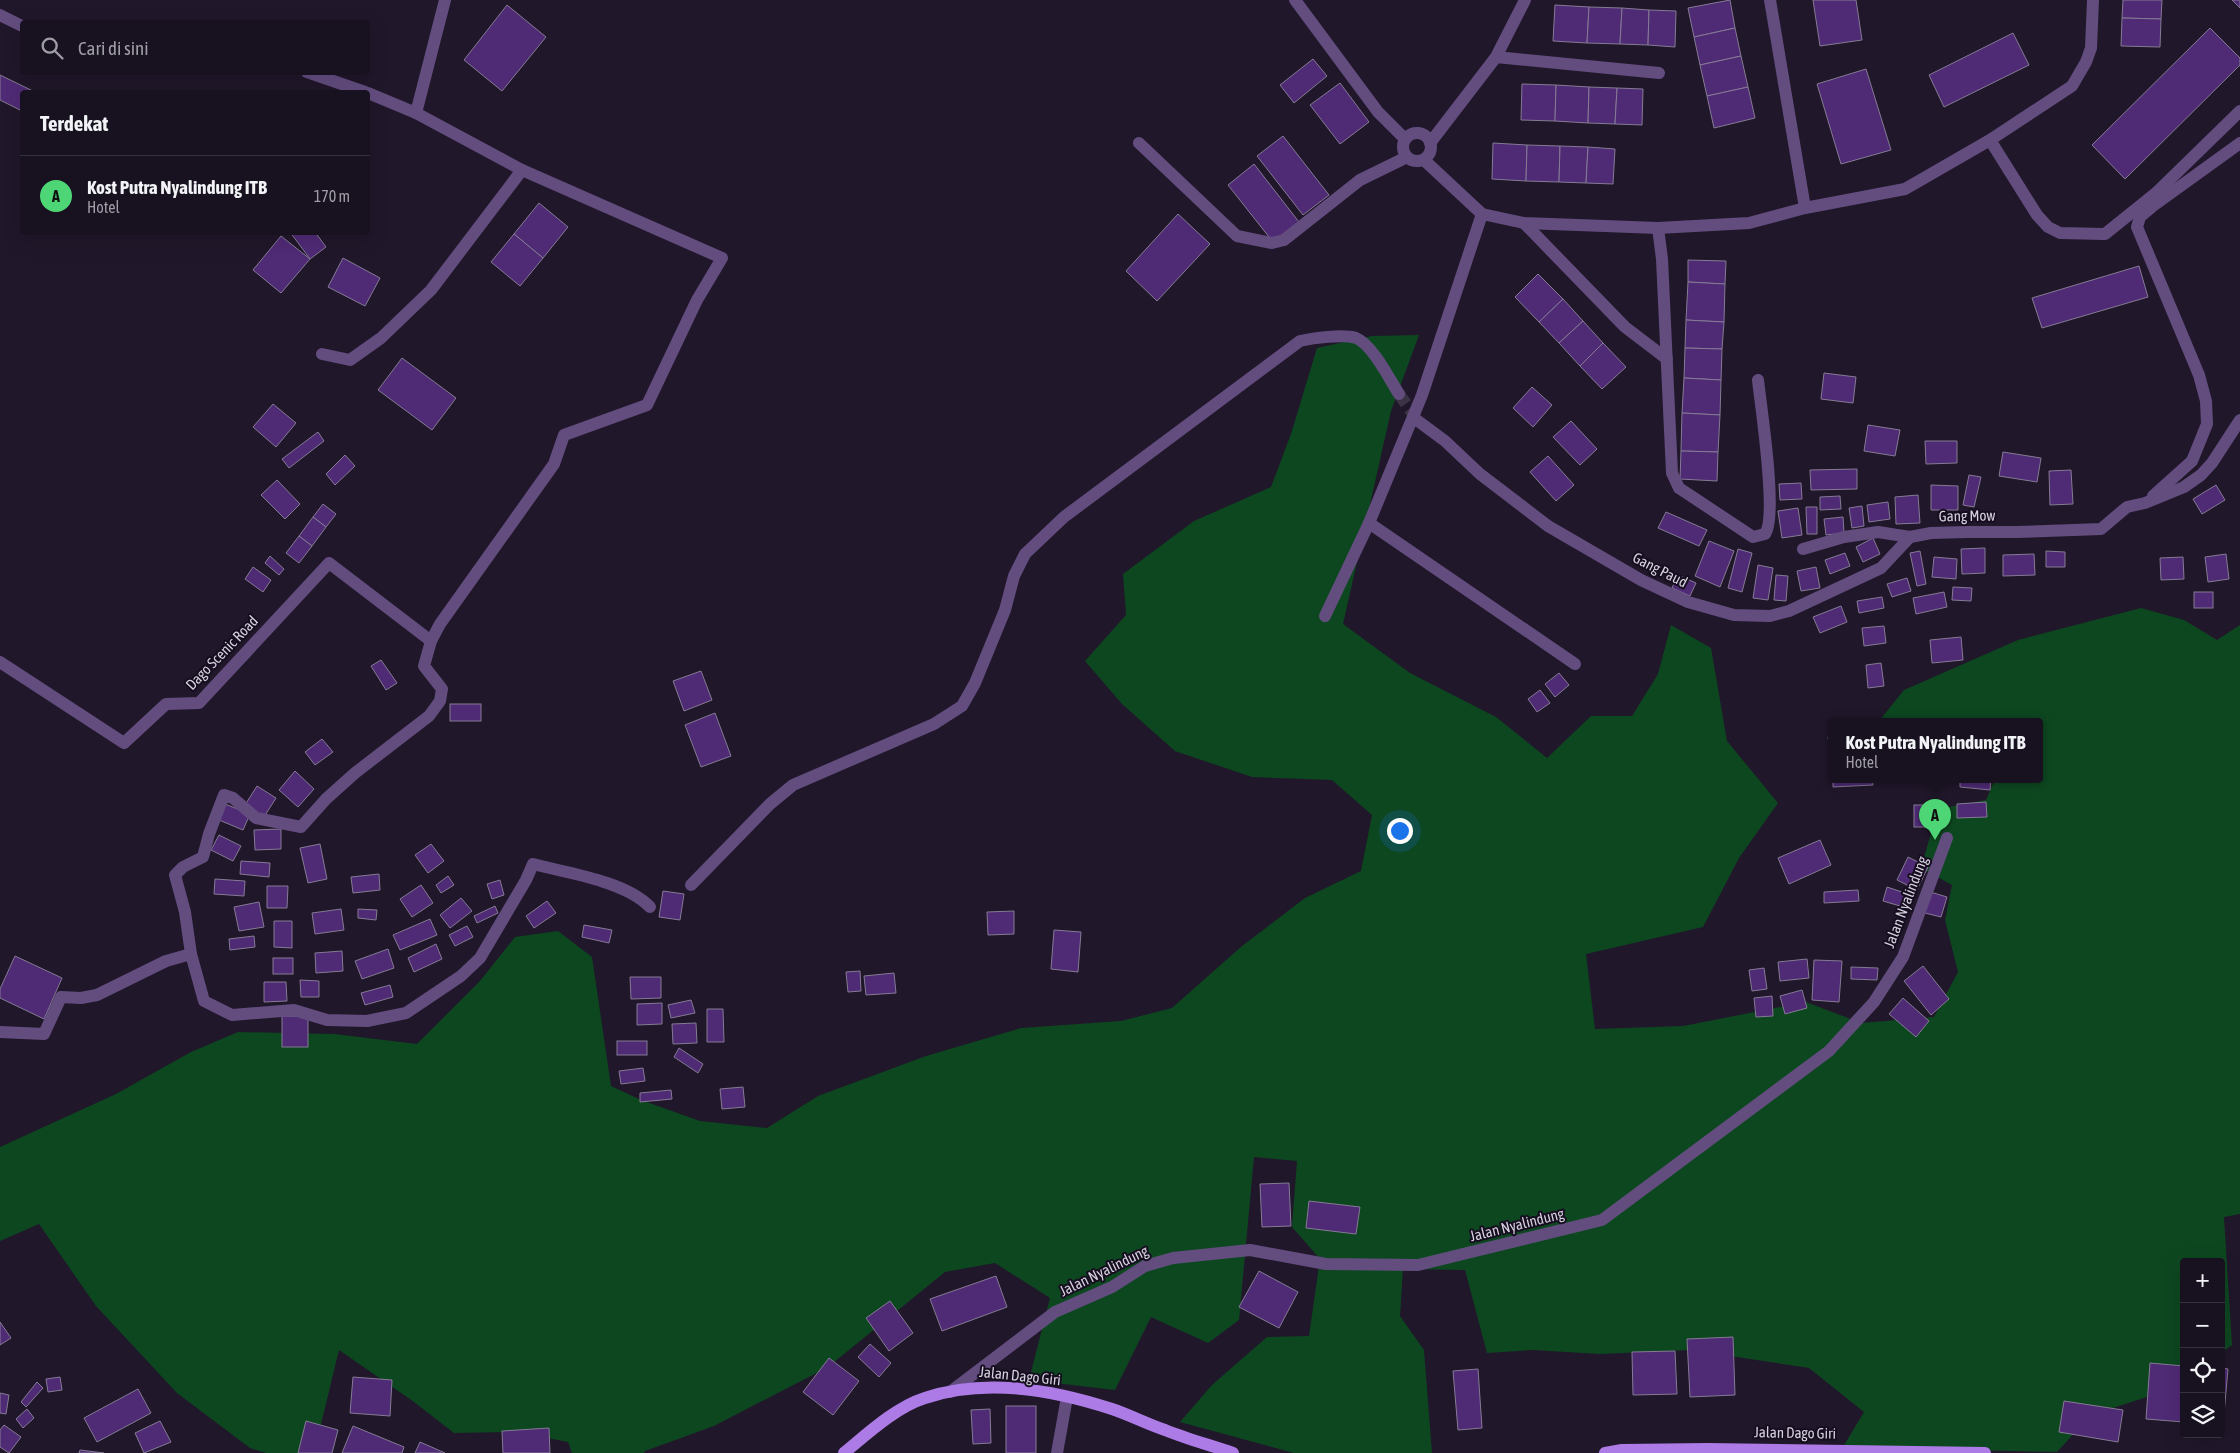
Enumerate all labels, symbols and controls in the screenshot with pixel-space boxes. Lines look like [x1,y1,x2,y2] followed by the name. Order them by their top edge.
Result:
[20,20,370,75] search box
[38,34,66,62] icon: search
[78,37,149,59] text: Cari di sini
[40,111,108,135] text: Terdekat
[87,176,267,198] text: Kost Putra Nyalindung ITB
[52,187,60,205] text: A
[314,187,350,205] text: 170 m
[87,198,120,216] text: Hotel
[1939,507,1995,524] street label: Gang Mow
[1630,549,1690,591] street label: Gang Paud
[182,612,261,693] street label: Dago Scenic Road
[1828,718,2043,783] popup
[1846,731,2025,753] text: Kost Putra Nyalindung ITB
[1846,753,1878,771] text: Hotel
[1919,799,1951,840] pin: A
[1387,818,1413,844] your location
[1880,853,1931,950] street label: Jalan Nyalindung
[1468,1204,1566,1244] street label: Jalan Nyalindung
[1057,1241,1151,1299] street label: Jalan Nyalindung
[2180,1258,2225,1438] map controls
[2180,1258,2225,1303] button: +
[2180,1303,2225,1348] button: −
[2180,1348,2225,1393] button: locate
[978,1363,1062,1388] street label: Jalan Dago Giri
[2180,1393,2225,1438] button: layers
[1754,1423,1836,1442] street label: Jalan Dago Giri

